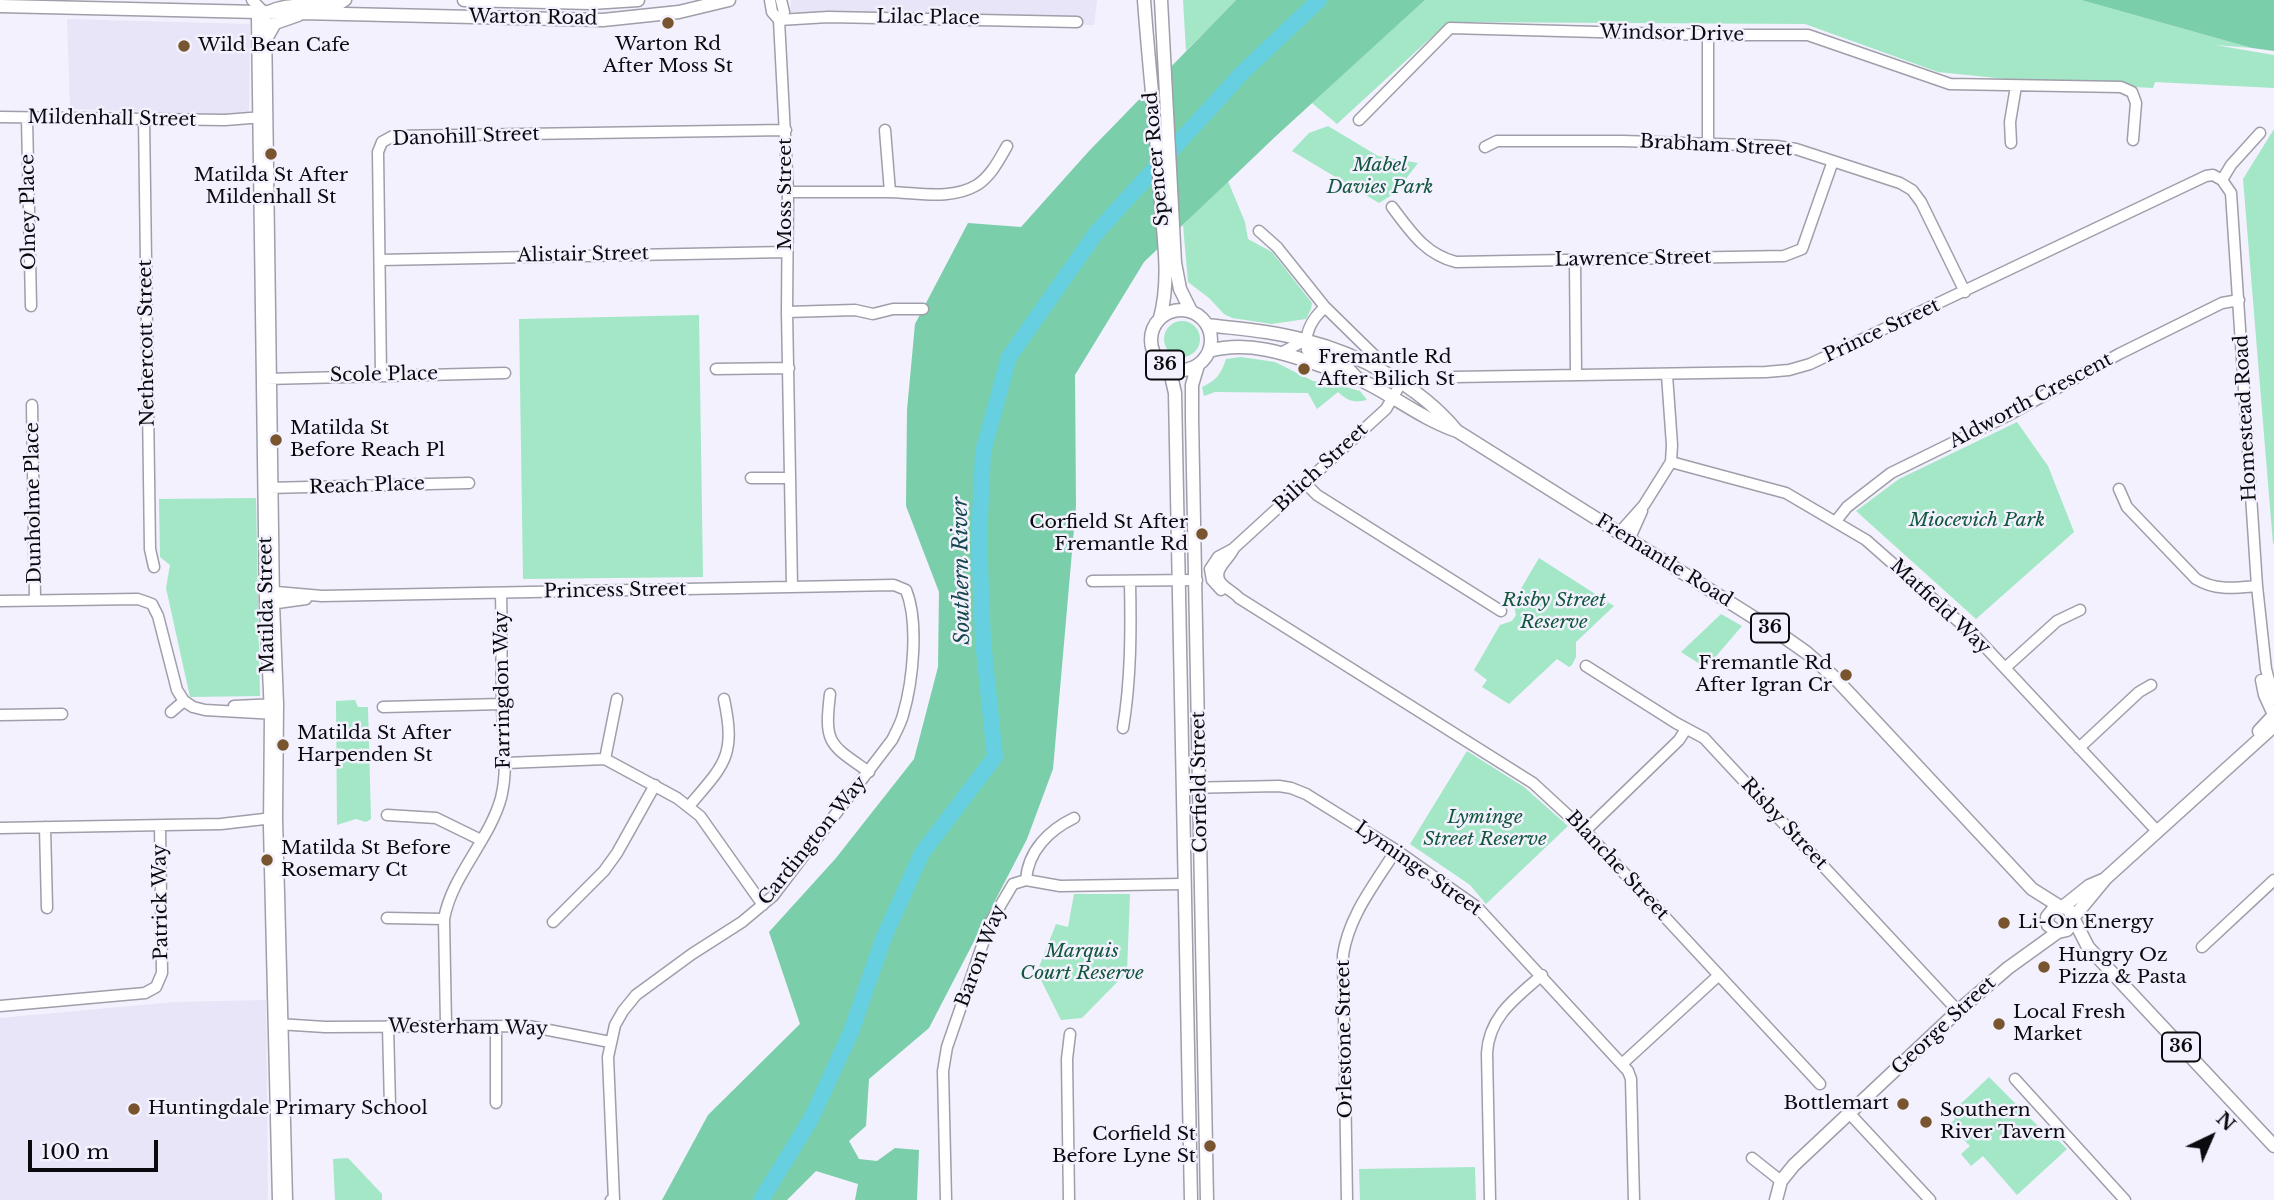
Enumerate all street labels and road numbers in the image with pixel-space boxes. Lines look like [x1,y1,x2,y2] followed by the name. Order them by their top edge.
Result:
[468,5,598,31] street label: Warton Road
[876,6,980,30] street label: Lilac Place
[1600,21,1744,47] street label: Windsor Drive
[1140,91,1174,227] street label: Spencer Road
[27,106,197,132] street label: Mildenhall Street
[392,123,540,151] street label: Danohill Street
[1639,131,1793,161] street label: Brabham Street
[775,138,797,250] street label: Moss Street
[17,154,41,270] street label: Olney Place
[517,242,649,268] street label: Alistair Street
[1554,246,1712,272] street label: Lawrence Street
[134,259,160,427] street label: Nethercott Street
[1820,294,1944,368] street label: Prince Street
[2230,334,2262,502] street label: Homestead Road
[1945,348,2117,454] street label: Aldworth Crescent
[1146,351,1184,380] road number: 36
[330,363,438,387] street label: Scole Place
[1270,419,1372,517] street label: Bilich Street
[21,422,47,584] street label: Dunholme Place
[309,473,425,499] street label: Reach Place
[1592,510,1736,612] street label: Fremantle Road
[254,536,280,674] street label: Matilda Street
[1885,555,1995,659] street label: Matfield Way
[544,578,686,604] street label: Princess Street
[490,611,516,769] street label: Farringdon Way
[1751,614,1789,642] road number: 36
[1187,711,1213,853] street label: Corfield Street
[754,772,872,910] street label: Cardington Way
[1736,773,1832,875] street label: Risby Street
[1561,807,1673,925] street label: Blanche Street
[1350,817,1486,921] street label: Lyminge Street
[149,844,173,960] street label: Patrick Way
[951,902,1011,1010] street label: Baron Way
[1332,959,1358,1119] street label: Orlestone Street
[1887,972,2001,1080] street label: George Street
[388,1015,548,1041] street label: Westerham Way
[2162,1032,2200,1062] road number: 36

